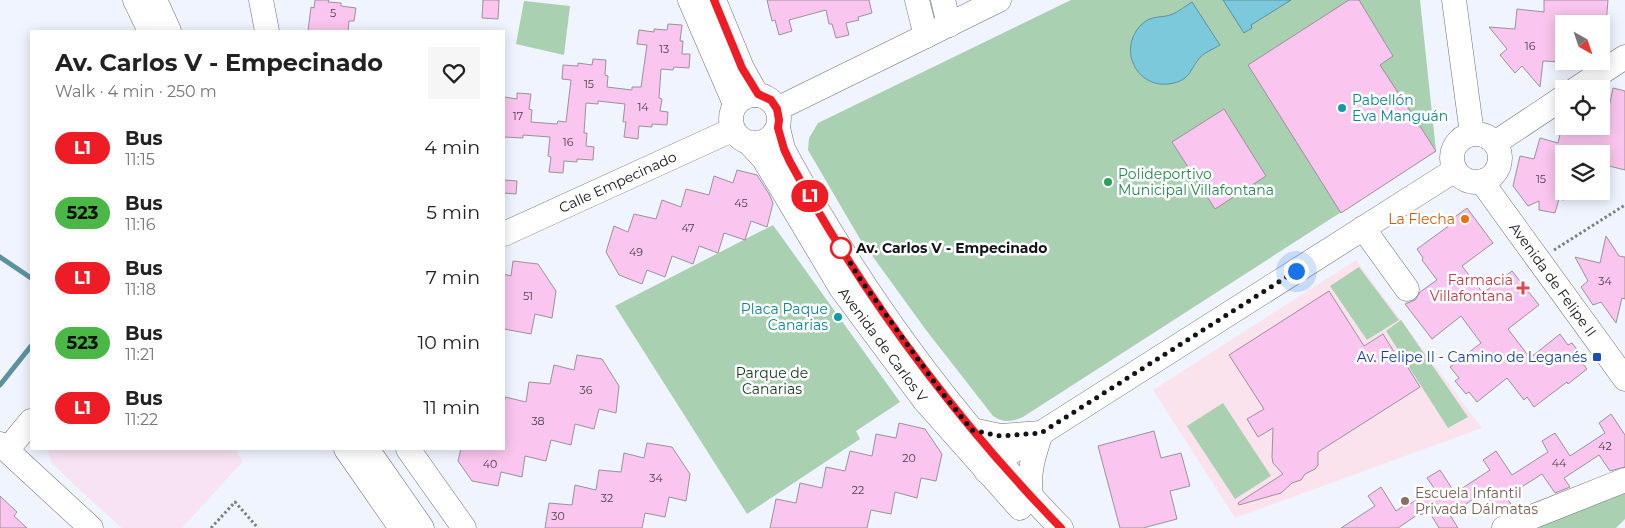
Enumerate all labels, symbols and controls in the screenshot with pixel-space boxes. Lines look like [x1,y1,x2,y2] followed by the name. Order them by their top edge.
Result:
[330,6,336,20] house number: 5
[1555,15,1610,70] north arrow
[1555,15,1610,200] map controls
[1525,39,1536,53] house number: 16
[659,42,669,56] house number: 13
[428,47,480,99] button: heart
[55,48,383,77] text: Av. Carlos V - Empecinado
[584,77,594,91] house number: 15
[1555,80,1610,135] button: locate
[55,82,217,101] text: Walk · 4 min · 250 m
[1352,91,1448,125] place label: Pabellón Eva Manguán
[637,100,649,114] house number: 14
[1336,102,1348,114] marker: Pabellón Eva Manguán
[513,109,523,123] house number: 17
[125,127,163,150] text: Bus
[563,135,574,149] house number: 16
[424,136,480,159] text: 4 min
[74,137,91,159] text: L1
[1555,145,1610,200] button: layers
[556,147,680,217] street label: Calle Empecinado
[125,150,155,169] text: 11:15
[1118,165,1274,199] place label: Polideportivo Municipal Villafontana
[1536,172,1546,186] house number: 15
[1102,176,1114,188] marker: Polideportivo Municipal Villafontana
[788,180,832,212] line badge: L1
[801,185,819,207] text: L1
[125,192,163,215] text: Bus
[734,196,748,210] house number: 45
[426,201,480,224] text: 5 min
[67,202,98,224] text: 523
[1388,210,1455,228] place label: La Flecha
[1459,213,1471,225] marker: La Flecha
[125,215,155,234] text: 11:16
[1505,219,1600,340] street label: Avenida de Felipe II
[681,221,695,235] house number: 47
[830,237,852,259] marker: Av. Carlos V - Empecinado
[855,239,1047,257] place label: Av. Carlos V - Empecinado
[629,245,643,259] house number: 49
[125,257,163,280] text: Bus
[1284,259,1309,284] your location
[426,266,480,289] text: 7 min
[74,267,91,289] text: L1
[1430,271,1513,305] place label: Farmacia Villafontana
[1598,274,1612,288] house number: 34
[125,280,156,299] text: 11:18
[1517,282,1529,294] marker: Farmacia Villafontana
[835,284,932,406] street label: Avenida de Carlos V
[523,289,533,303] house number: 51
[741,300,828,334] place label: Placa Paque Canarias
[832,311,844,323] marker: Placa Paque Canarias
[125,322,163,345] text: Bus
[417,331,480,354] text: 10 min
[67,332,98,354] text: 523
[125,345,155,364] text: 11:21
[1357,348,1587,366] place label: Av. Felipe II - Camino de Leganés
[1591,351,1603,363] marker: Av. Felipe II - Camino de Leganés
[736,364,808,398] park label: Parque de Canarias
[580,383,593,397] house number: 36
[125,387,163,410] text: Bus
[423,396,480,419] text: 11 min
[74,397,91,419] text: L1
[125,410,158,429] text: 11:22
[531,414,545,428] house number: 38
[1598,439,1612,453] house number: 42
[902,451,916,465] house number: 20
[1552,456,1567,470] house number: 44
[483,457,497,471] house number: 40
[649,471,663,485] house number: 34
[852,483,864,497] house number: 22
[1415,484,1538,518] place label: Escuela Infantil Privada Dálmatas
[601,491,613,505] house number: 32
[1399,495,1411,507] marker: Escuela Infantil Privada Dálmatas
[551,509,565,523] house number: 30

